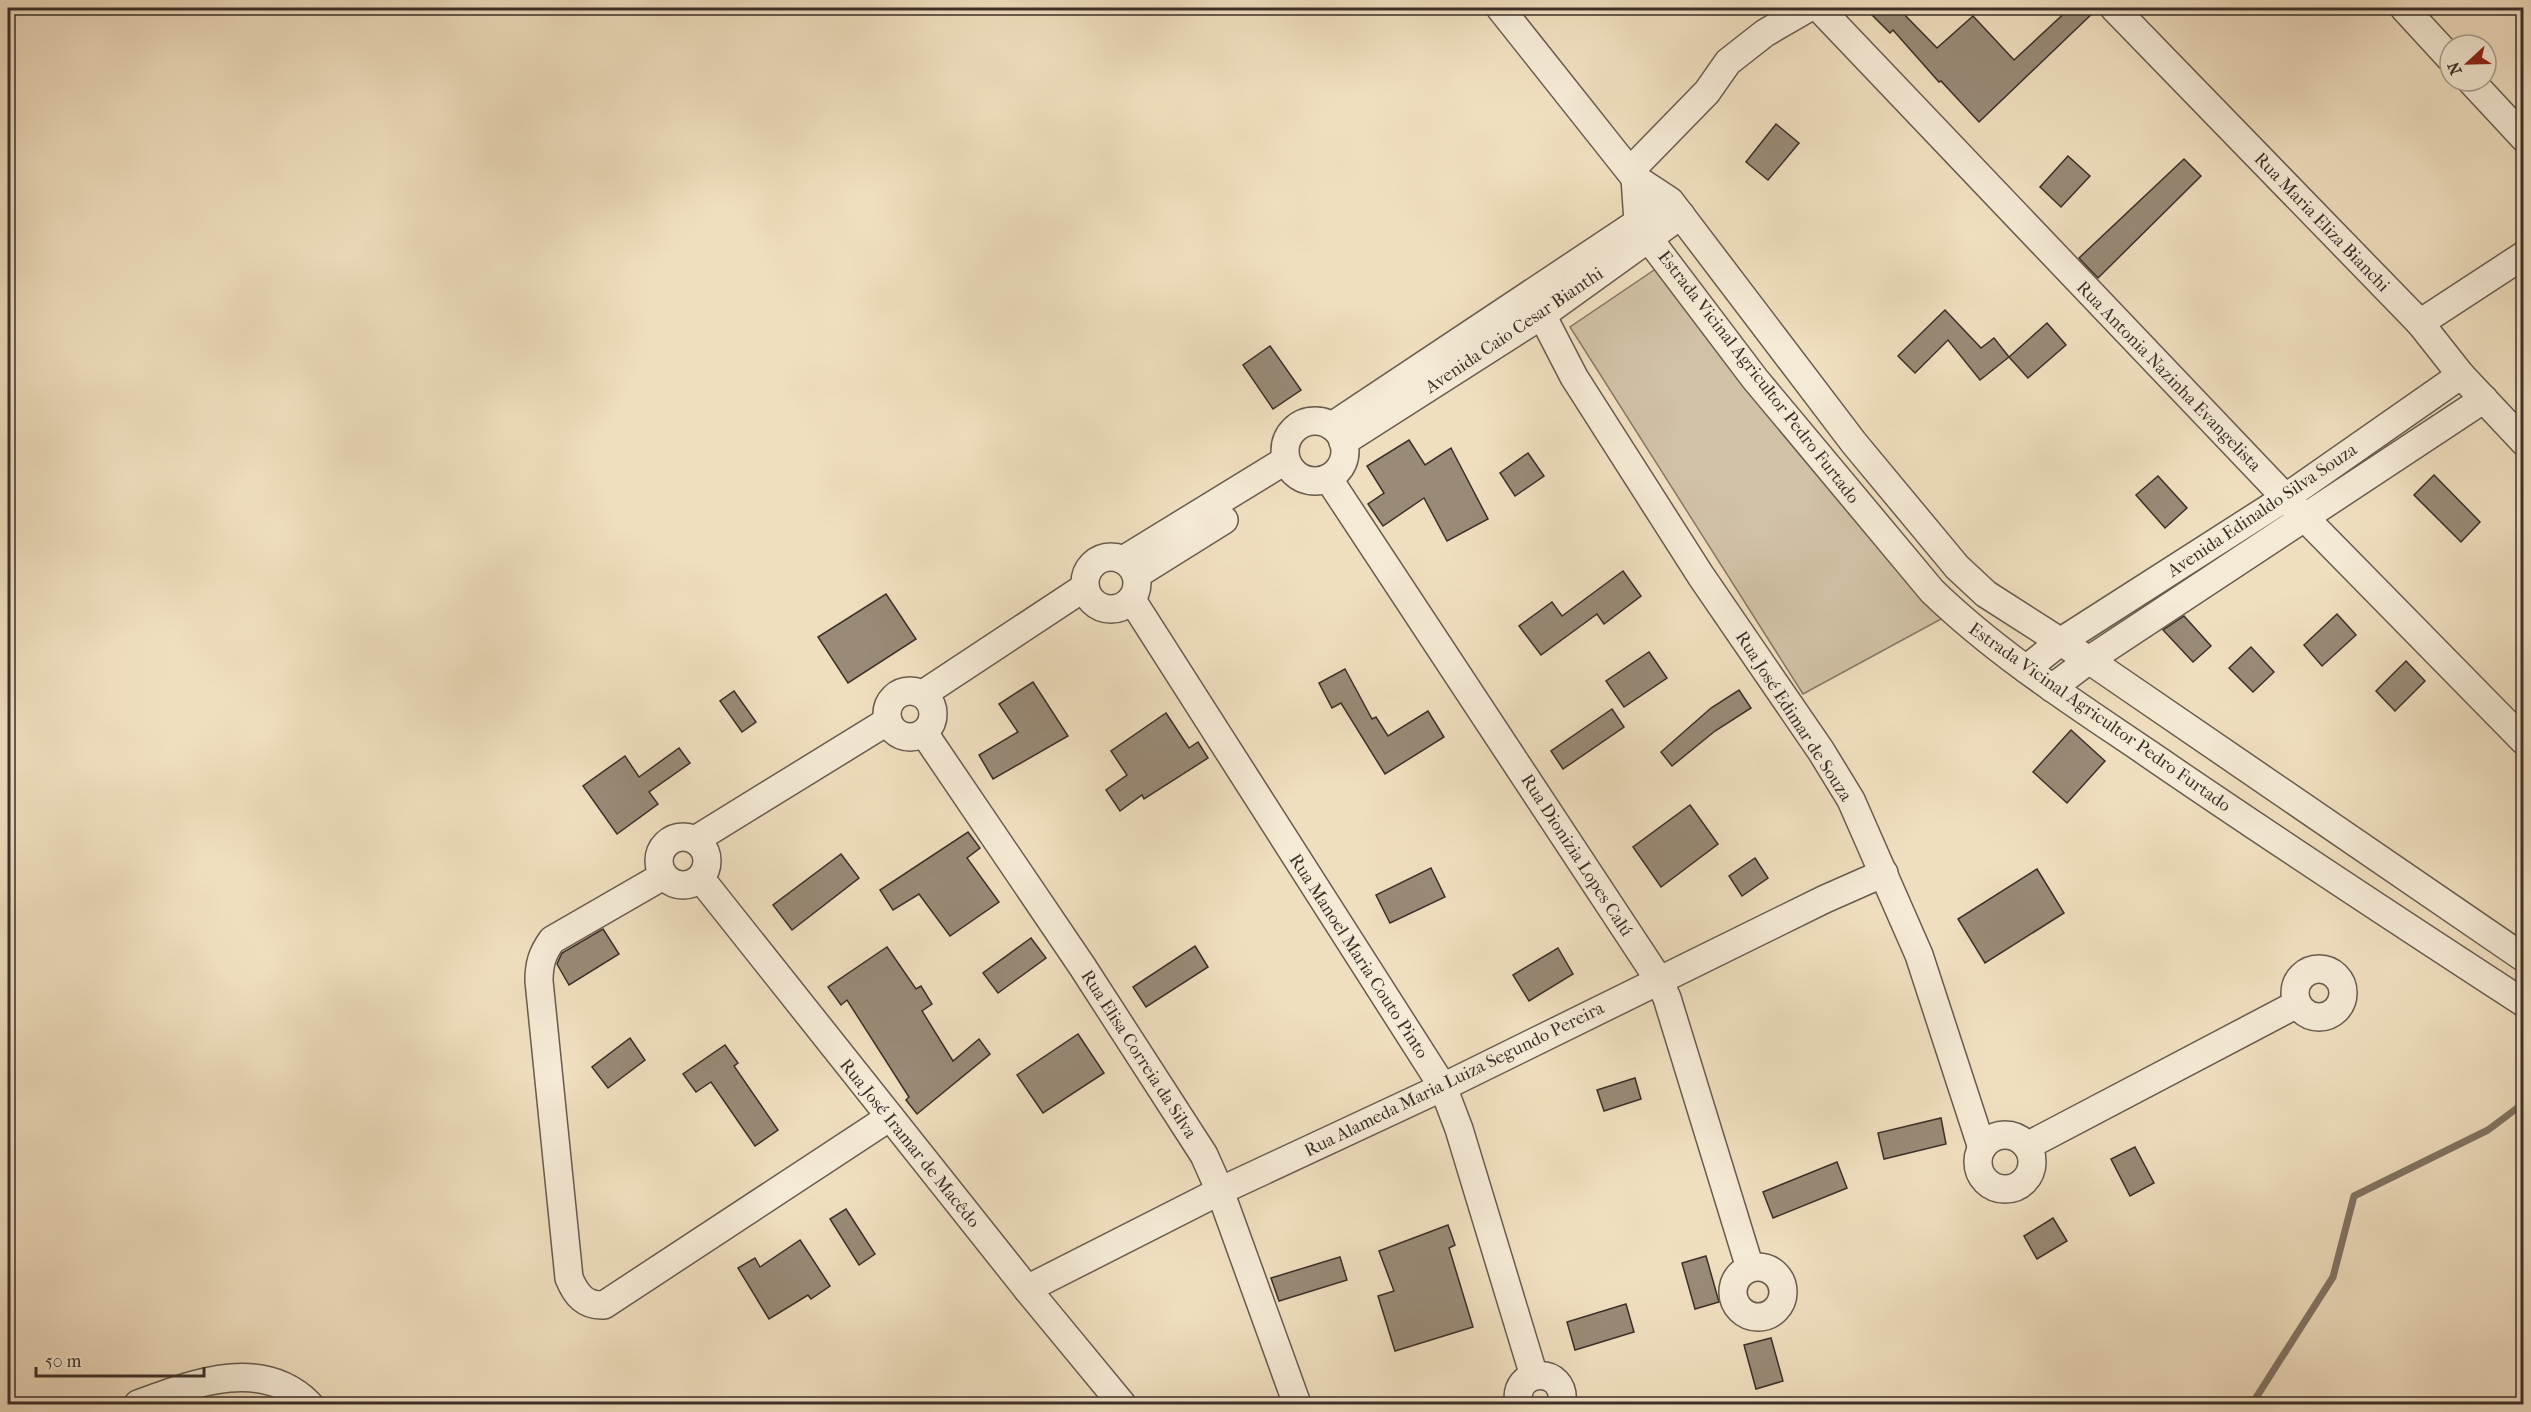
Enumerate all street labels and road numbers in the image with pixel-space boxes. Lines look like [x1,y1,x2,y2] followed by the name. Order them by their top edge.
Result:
[2250,148,2394,297] street label: Rua Maria Eliza Bianchi
[1653,247,1864,508] street label: Estrada Vicinal Agricultor Pedro Furtado
[1420,263,1608,398] street label: Avenida Caio Cesar Bianthi
[2072,277,2266,476] street label: Rua Antonia Nazinha Evangelista
[2163,439,2362,582] street label: Avenida Edinaldo Silva Souza
[1965,618,2235,816] street label: Estrada Vicinal Agricultor Pedro Furtado
[1731,627,1857,806] street label: Rua José Edimar de Souza
[1516,770,1637,940] street label: Rua Dionizia Lopes Calú
[1284,850,1433,1063] street label: Rua Manoel Maria Couto Pinto
[1076,966,1201,1143] street label: Rua Elisa Correia da Silva
[1301,997,1608,1161] street label: Rua Alameda Maria Luiza Segundo Pereira
[835,1055,984,1232] street label: Rua José Iramar de Macêdo

